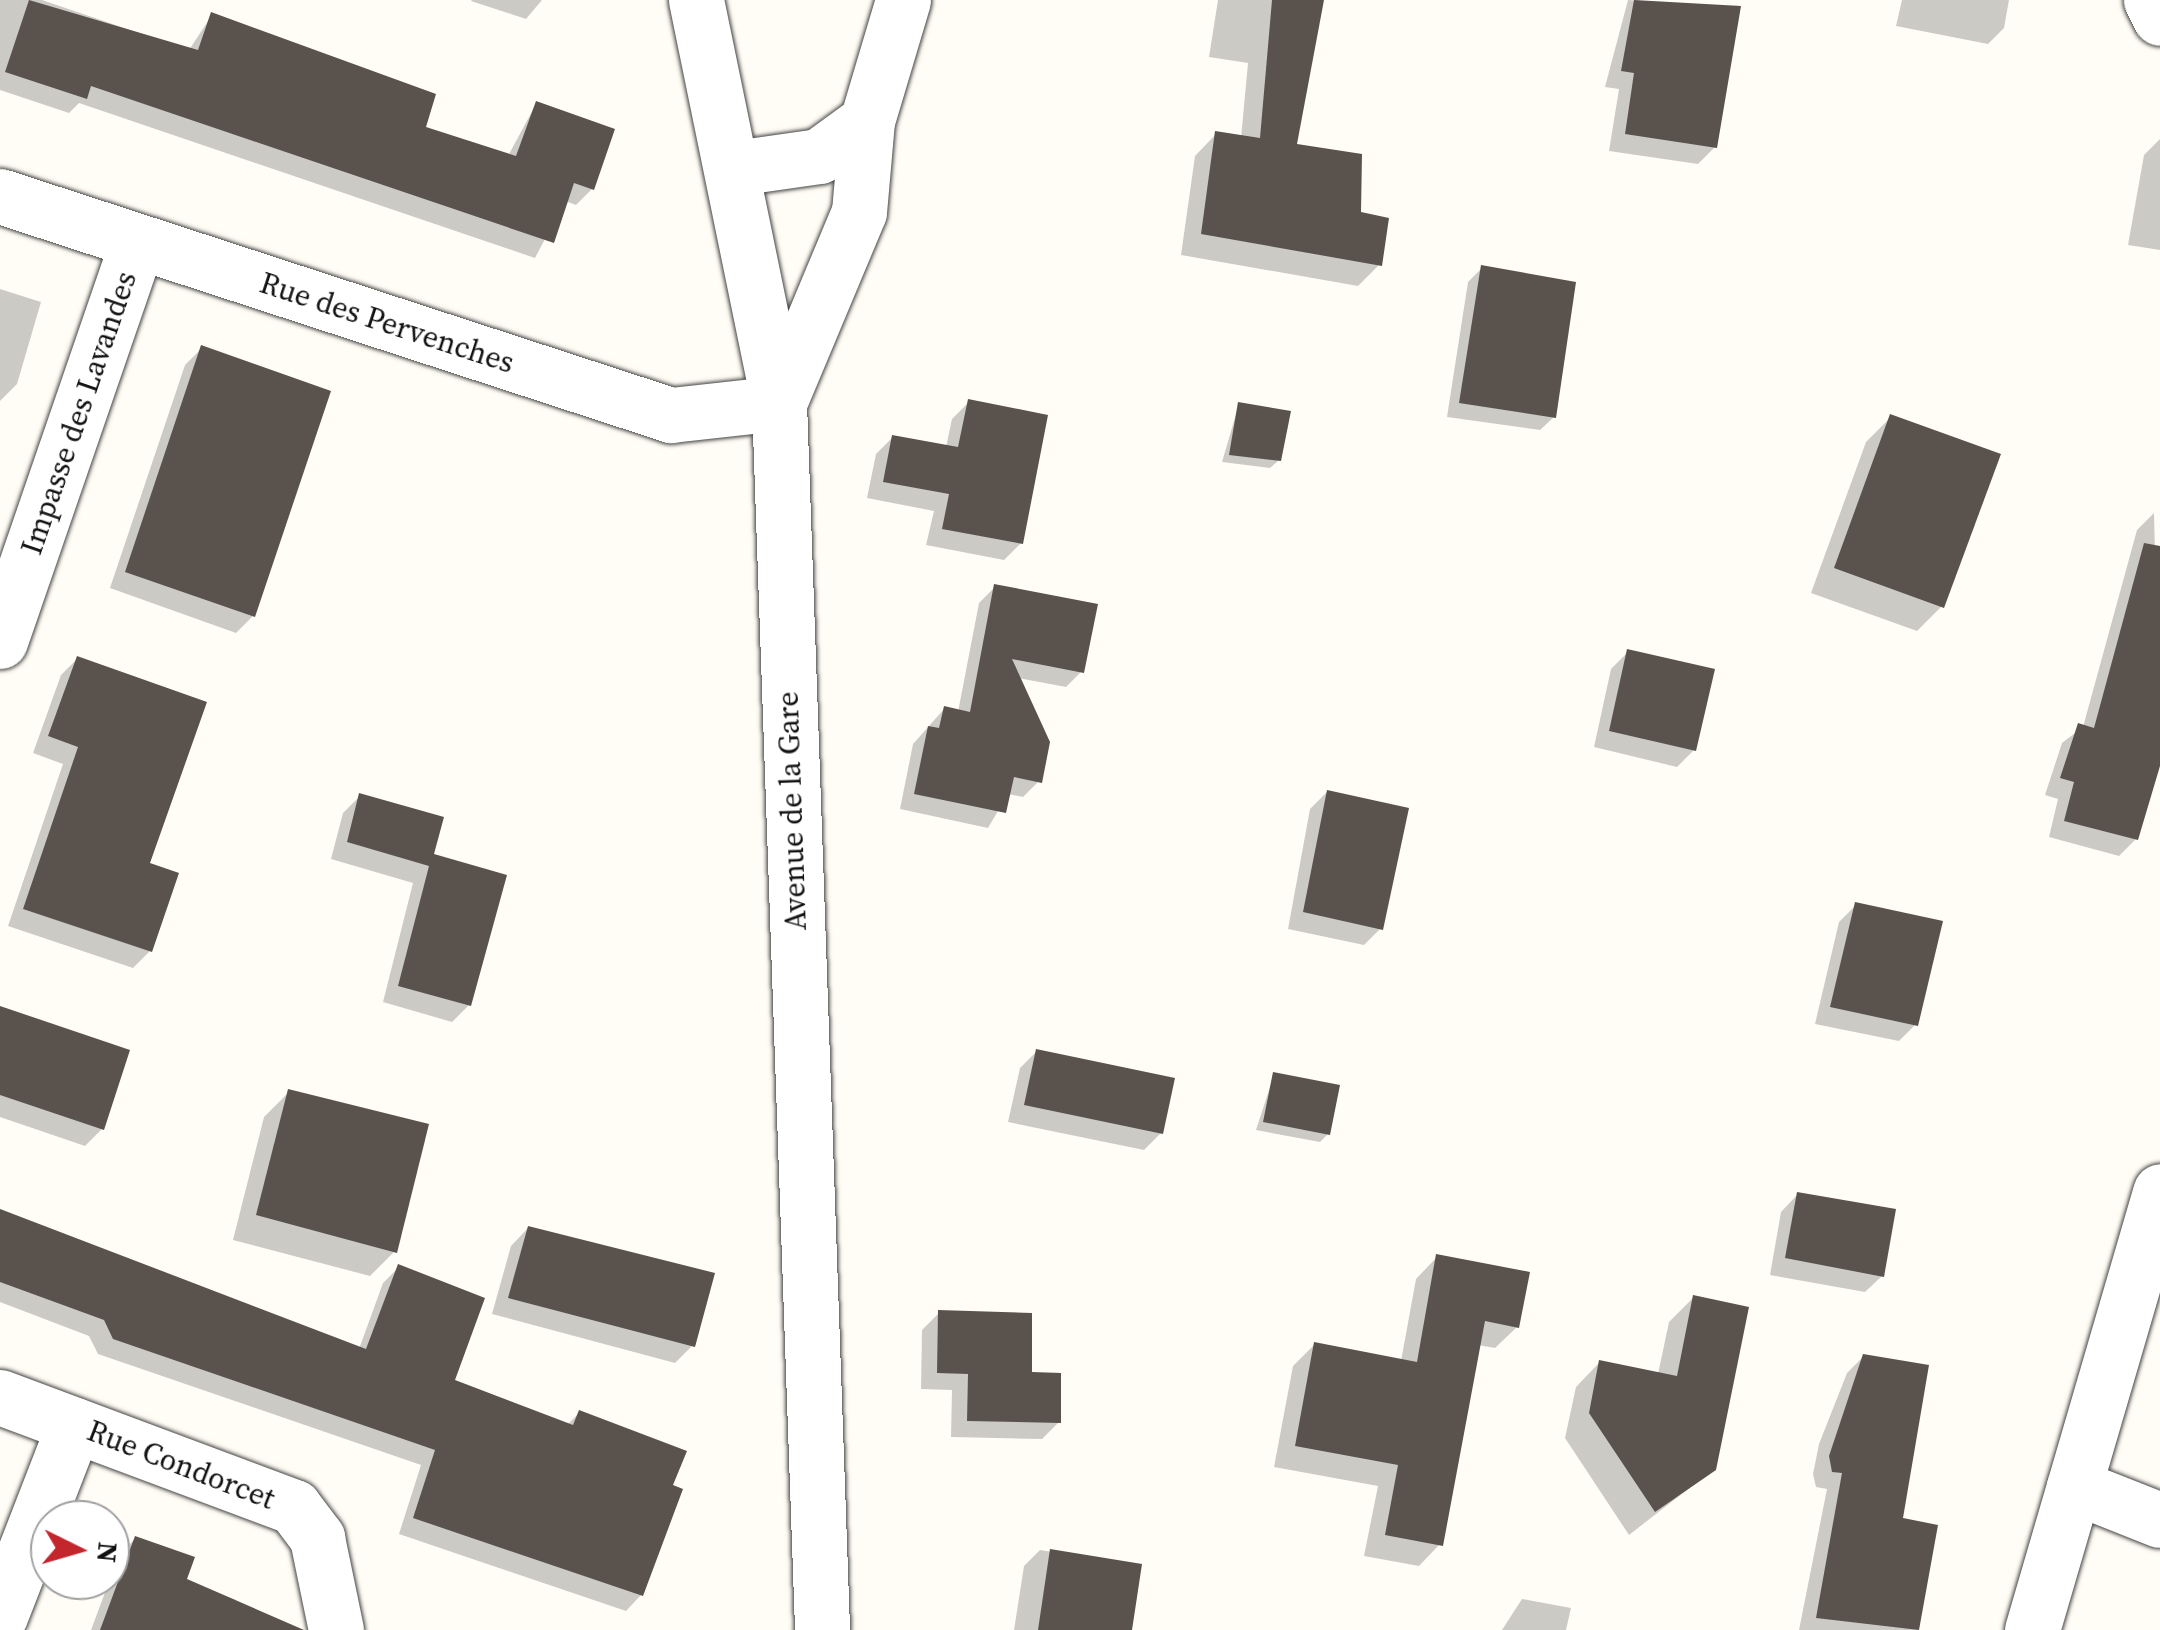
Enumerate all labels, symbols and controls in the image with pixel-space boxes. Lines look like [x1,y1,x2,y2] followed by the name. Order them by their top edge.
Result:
[255,265,519,381] street label: Rue des Pervenches
[14,267,144,559] street label: Impasse des Lavandes
[770,691,814,931] street label: Avenue de la Gare
[82,1413,280,1517] street label: Rue Condorcet
[30,1500,130,1600] north arrow
[88,1541,128,1564] text: N

